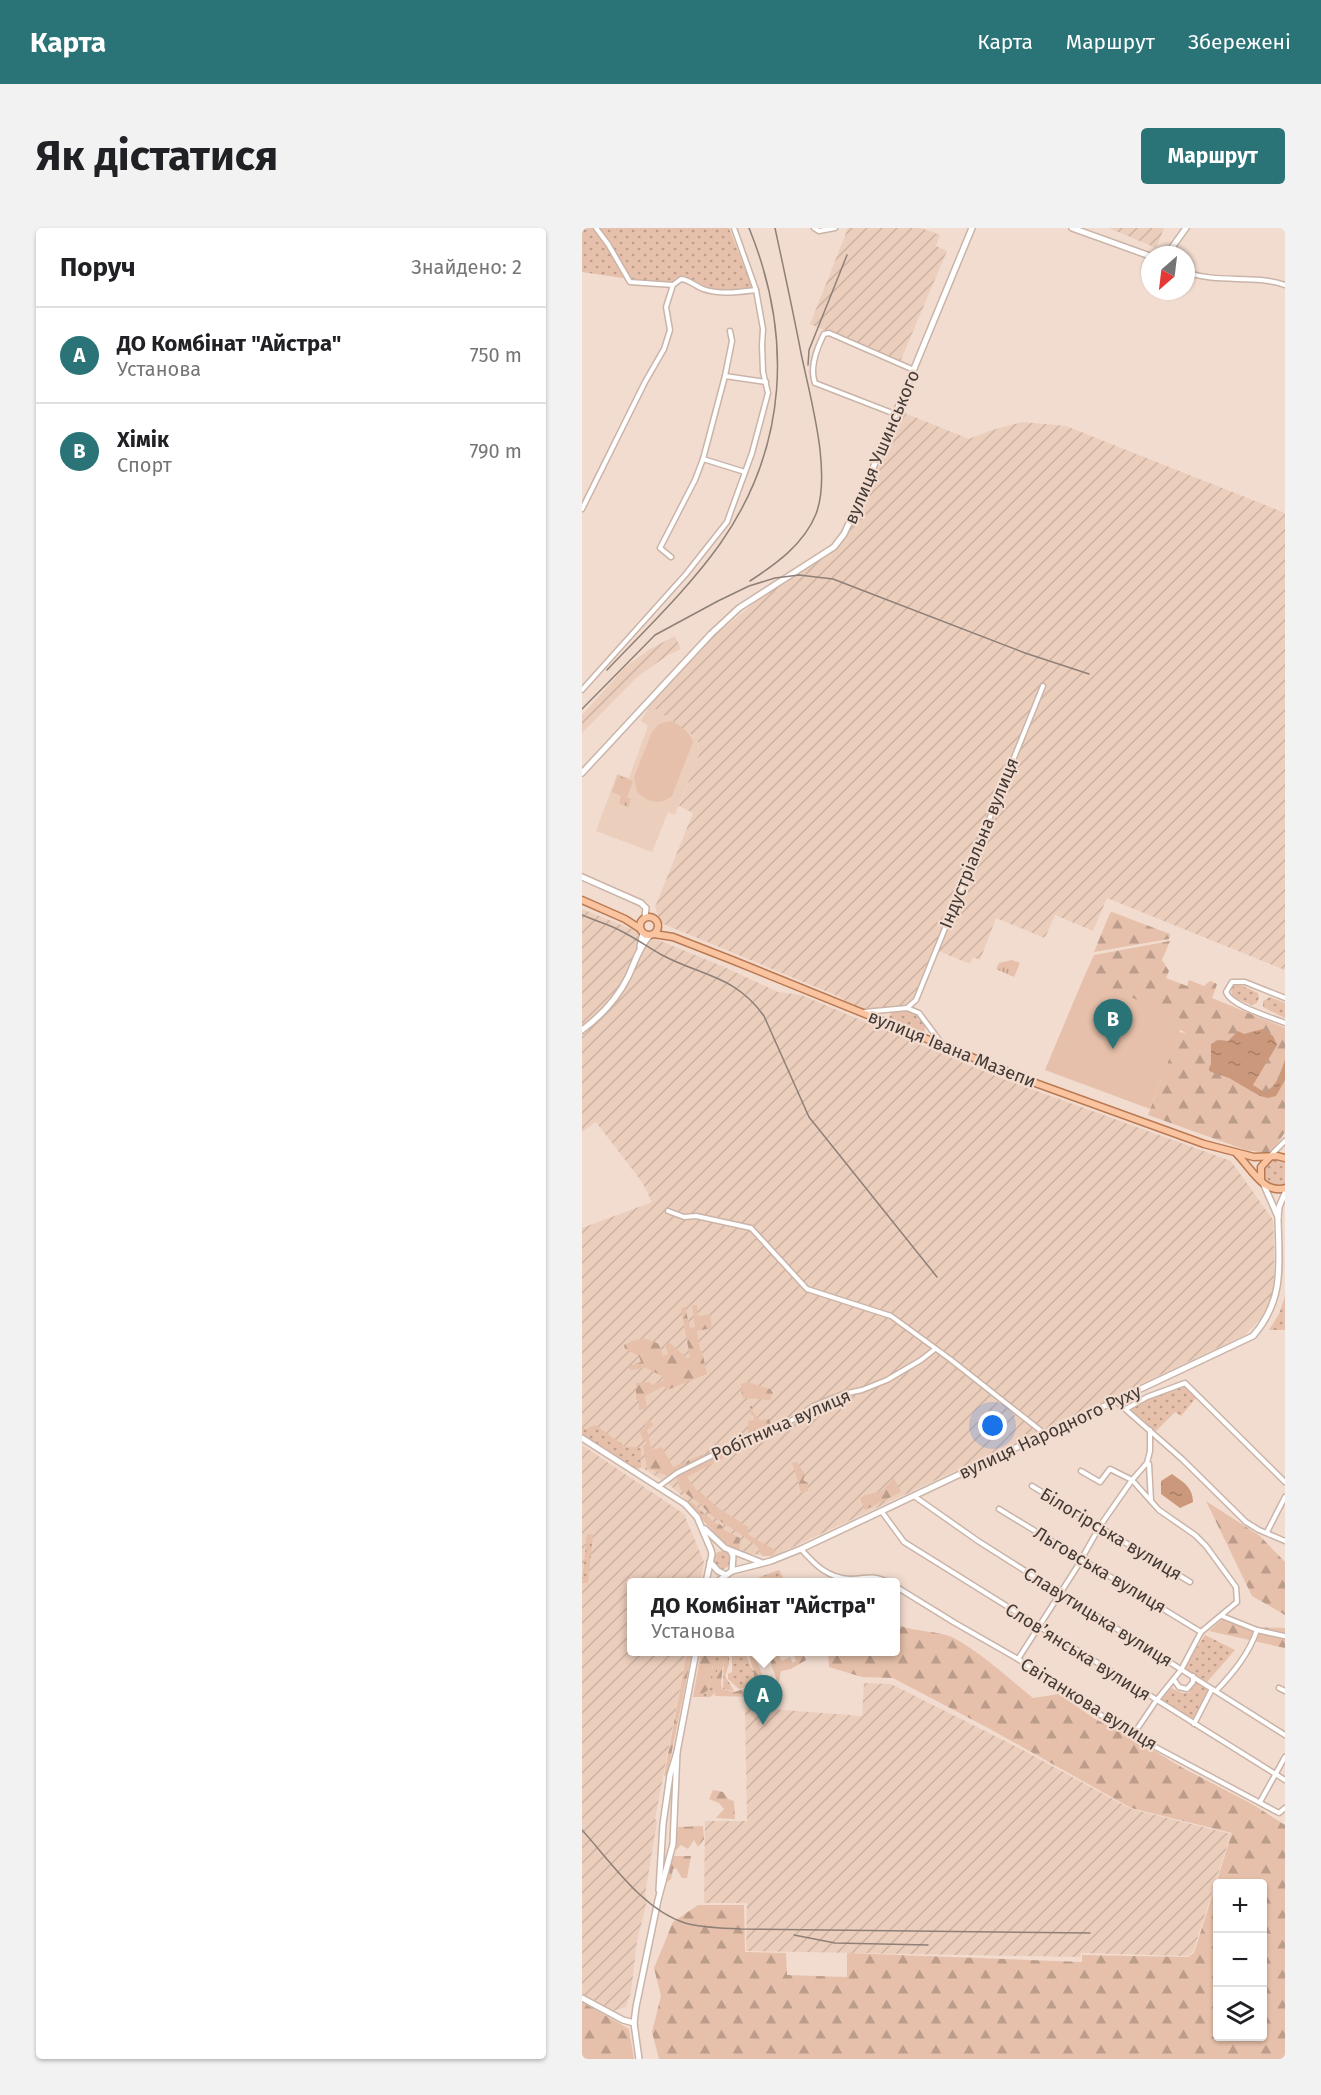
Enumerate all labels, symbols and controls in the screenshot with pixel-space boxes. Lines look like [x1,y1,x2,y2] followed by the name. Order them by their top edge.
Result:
[30,26,106,59] text: Карта
[977,29,1033,55] text: Карта
[1066,29,1155,55] text: Маршрут
[1188,29,1291,55] text: Збережені
[1141,128,1285,184] button: Маршрут
[36,131,278,181] text: Як дістатися
[1141,246,1195,300] north arrow
[60,252,136,283] text: Поруч
[411,255,522,279] text: Знайдено: 2
[117,330,341,357] text: ДО Комбінат "Айстра"
[74,343,85,367] text: A
[470,343,522,367] text: 750 m
[117,357,201,381] text: Установа
[840,367,924,527] street label: вулиця Ушинського
[117,426,169,453] text: Хімік
[73,439,86,463] text: B
[469,439,522,463] text: 790 m
[117,453,172,477] text: Спорт
[935,754,1023,932] street label: Індустріальна вулиця
[1094,1000,1132,1049] pin: B
[865,1005,1039,1093] street label: вулиця Івана Мазепи
[955,1380,1145,1484] street label: вулиця Народного Руху
[708,1384,854,1466] street label: Робітнича вулиця
[978,1411,1007,1440] your location
[1036,1483,1186,1585] street label: Білогірська вулиця
[1030,1522,1170,1618] street label: Льговська вулиця
[1019,1562,1177,1672] street label: Славутицька вулиця
[627,1578,900,1656] popup
[651,1592,876,1619] text: ДО Комбінат "Айстра"
[1001,1598,1155,1706] street label: Словʼянська вулиця
[651,1619,735,1643] text: Установа
[1016,1653,1162,1755] street label: Світанкова вулиця
[744,1676,783,1725] pin: A
[1213,1879,1267,2041] map controls
[1213,1879,1267,1933] button: +
[1213,1933,1267,1987] button: −
[1213,1987,1267,2041] button: layers

